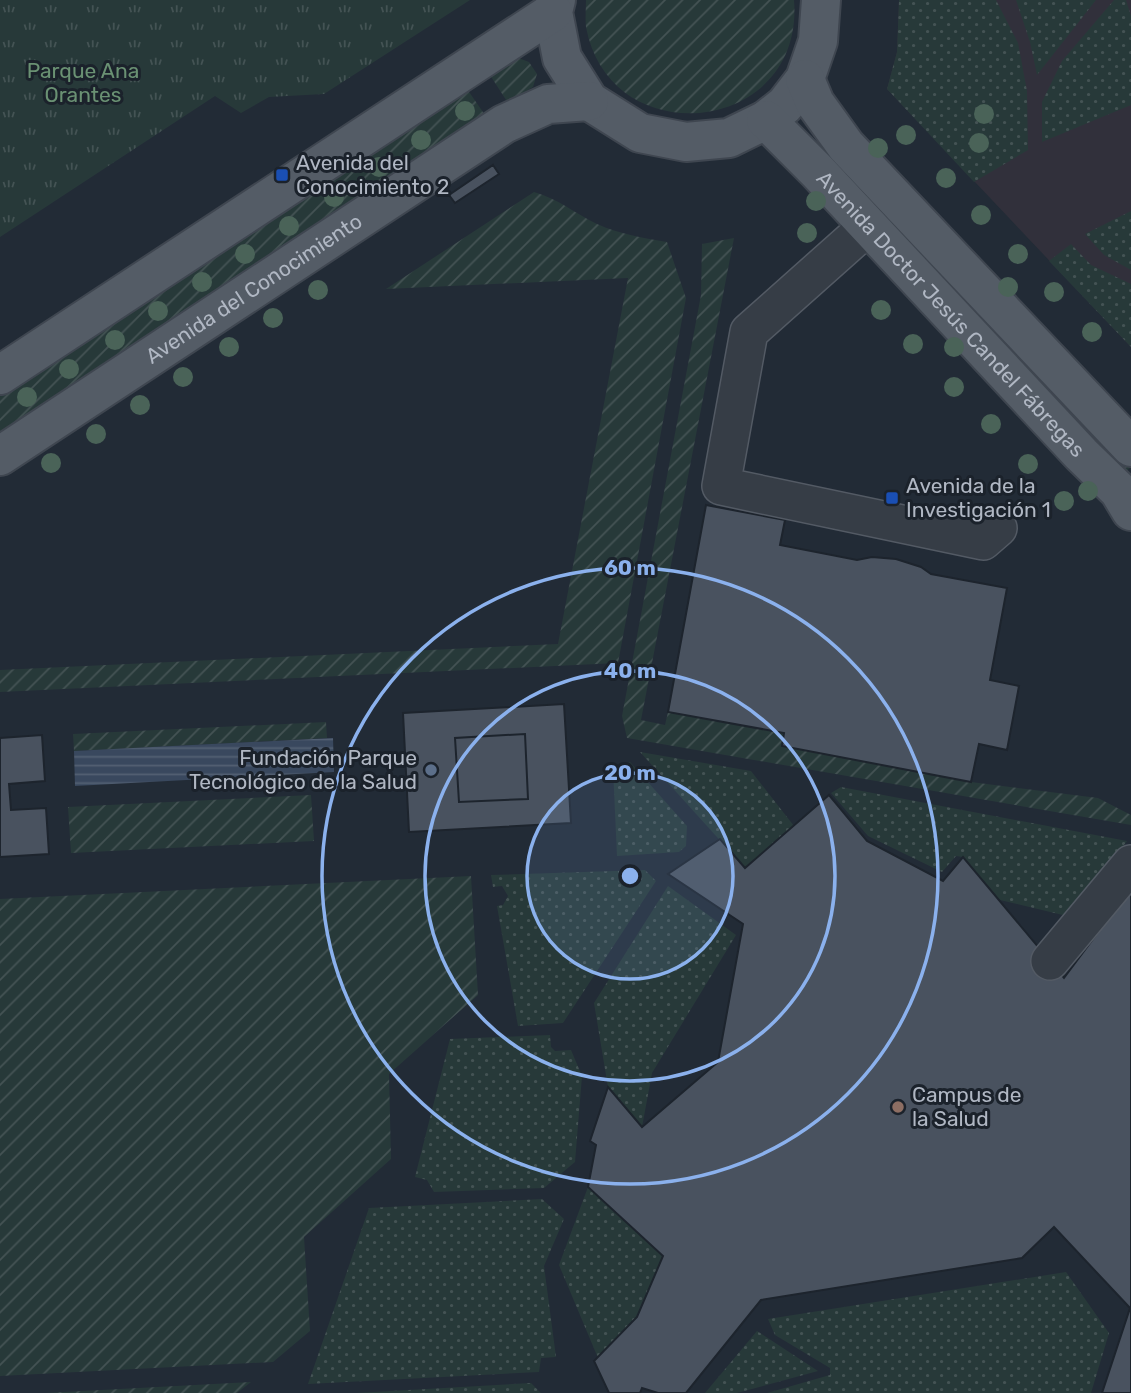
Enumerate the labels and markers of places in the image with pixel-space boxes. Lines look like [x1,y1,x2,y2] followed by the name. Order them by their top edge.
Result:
[296,150,449,199] place label: Avenida del Conocimiento 2
[274,167,290,183] marker: Avenida del Conocimiento 2
[906,473,1051,522] place label: Avenida de la Investigación 1
[884,490,900,506] marker: Avenida de la Investigación 1
[189,745,417,794] place label: Fundación Parque Tecnológico de la Salud
[423,762,439,778] marker: Fundación Parque Tecnológico de la Salud
[618,864,642,888] centre of rings
[912,1082,1022,1131] place label: Campus de la Salud
[890,1099,906,1115] marker: Campus de la Salud

